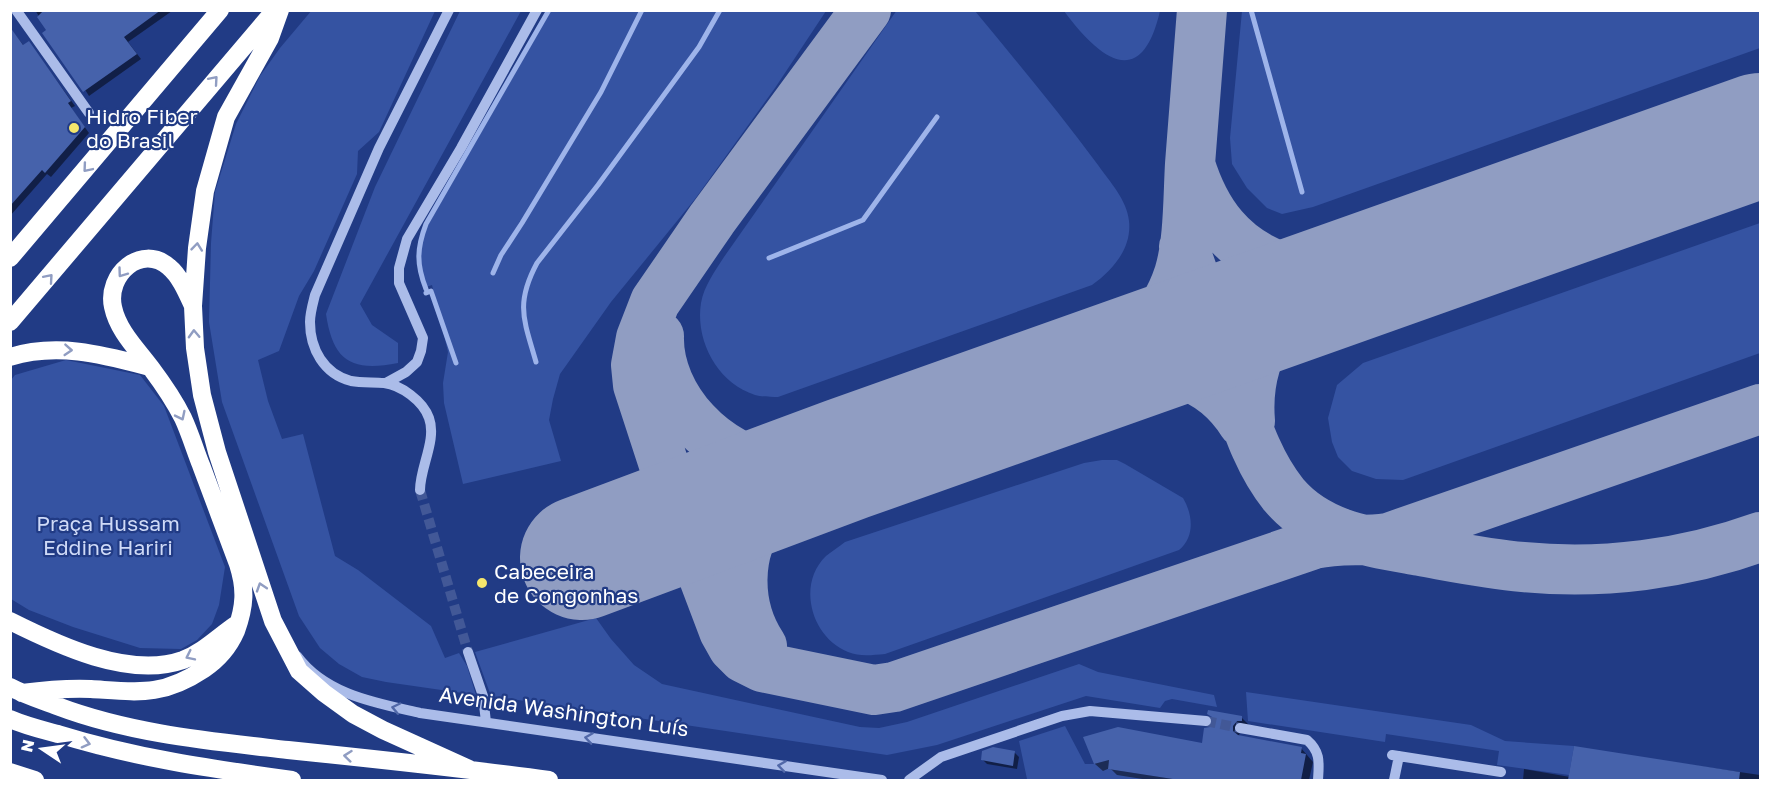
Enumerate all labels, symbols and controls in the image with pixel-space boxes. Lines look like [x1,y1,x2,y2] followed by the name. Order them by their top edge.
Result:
[207,76,218,87] one-way arrow
[86,103,198,153] place label: Hidro Fiber do Brasil
[67,121,81,135] marker: Hidro Fiber do Brasil
[84,161,95,172] one-way arrow
[190,243,203,252] one-way arrow
[118,267,129,278] one-way arrow
[42,274,53,285] one-way arrow
[188,330,201,339] one-way arrow
[64,344,73,357] one-way arrow
[174,410,185,420] one-way arrow
[36,510,180,560] park label: Praça Hussam Eddine Hariri
[494,558,638,608] place label: Cabeceira de Congonhas
[475,576,489,590] marker: Cabeceira de Congonhas
[256,582,269,593] one-way arrow
[185,648,196,660] one-way arrow
[438,681,690,741] street label: Avenida Washington Luís
[392,702,402,715] one-way arrow
[12,719,72,779] north arrow
[585,732,594,744] one-way arrow
[81,735,91,748] one-way arrow
[16,737,38,754] text: N
[343,750,353,763] one-way arrow
[777,760,787,772] one-way arrow

